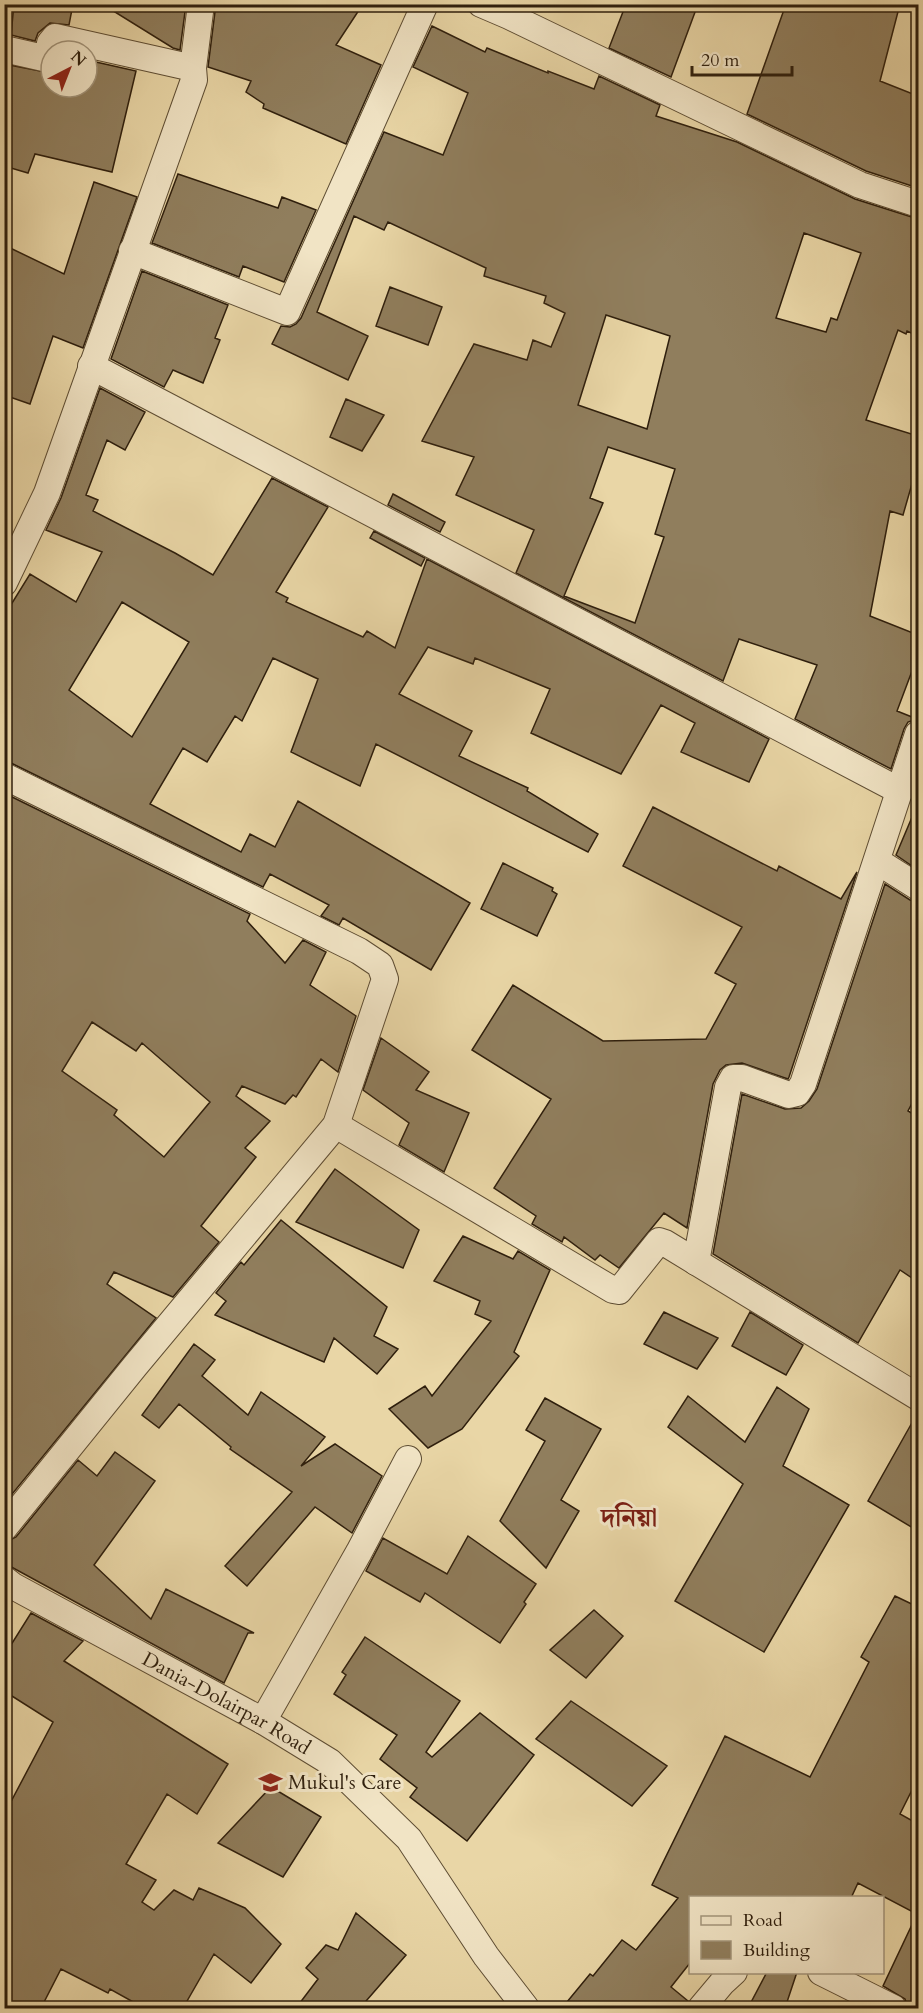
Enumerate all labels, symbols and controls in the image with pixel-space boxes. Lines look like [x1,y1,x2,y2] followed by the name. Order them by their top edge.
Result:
[39,39,99,99] north arrow
[692,39,792,77] scale bar
[66,46,91,71] text: N
[701,48,740,73] text: 20 m
[600,1500,657,1535] district label: দনিয়া
[137,1645,316,1761] street label: Dania-Dolairpar Road
[257,1769,283,1795] school or university icon: Mukul's Care
[288,1769,402,1796] place label: Mukul's Care
[689,1896,884,1974] legend
[743,1908,783,1933] text: Road
[743,1938,811,1963] text: Building

